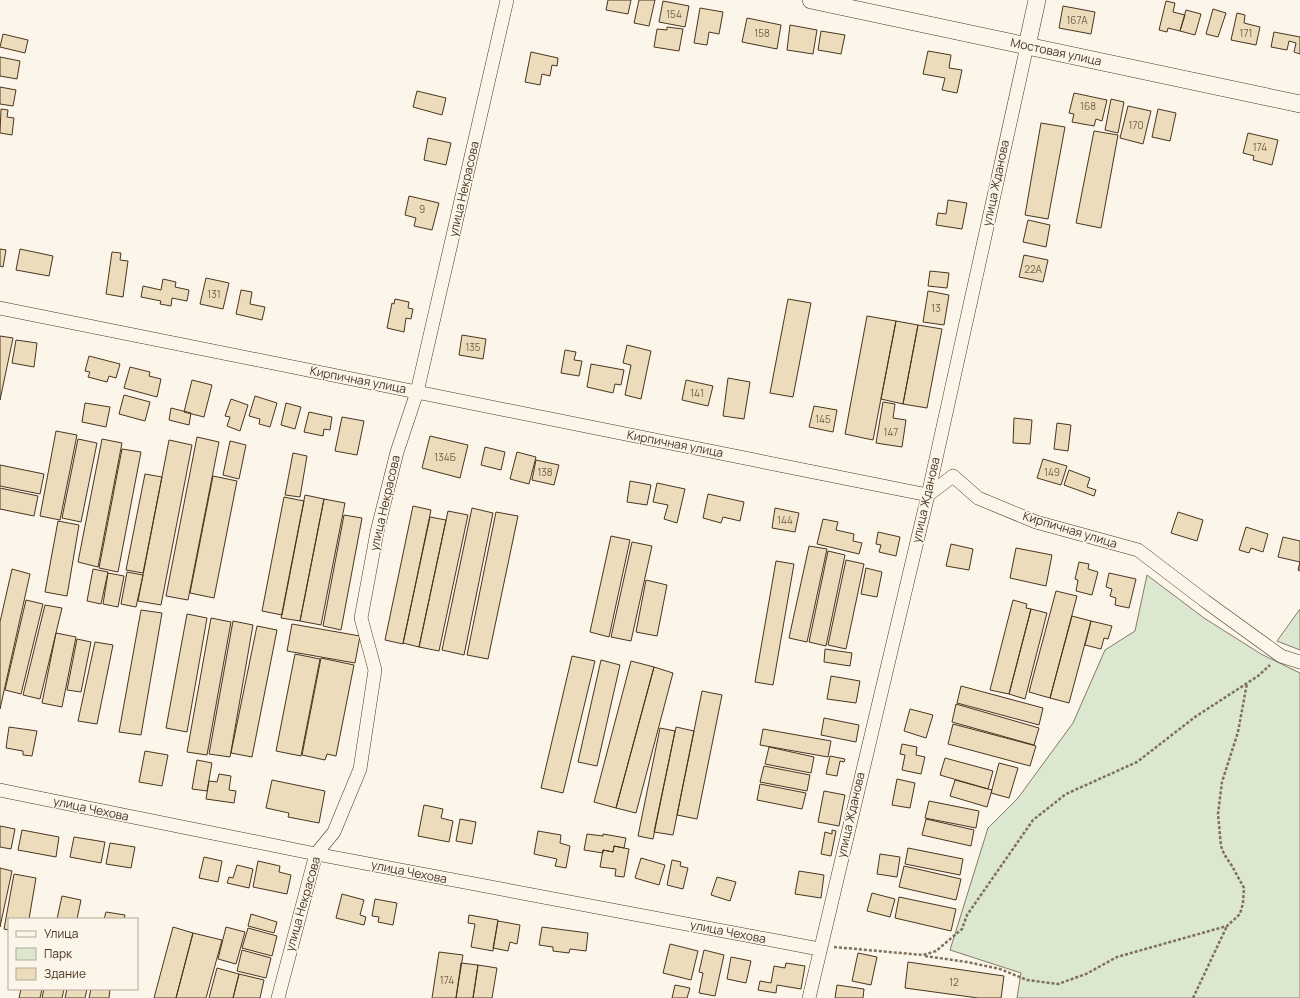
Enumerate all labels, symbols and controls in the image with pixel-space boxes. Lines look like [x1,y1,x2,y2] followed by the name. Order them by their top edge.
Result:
[666,7,682,21] house number: 154
[1066,13,1088,27] house number: 167А
[754,26,770,40] house number: 158
[1240,26,1252,40] house number: 171
[1009,34,1103,69] street label: Мостовая улица
[1080,99,1096,113] house number: 168
[1128,118,1144,132] house number: 170
[978,138,1013,228] street label: улица Жданова
[444,139,483,238] street label: улица Некрасова
[1253,140,1267,154] house number: 174
[419,202,425,216] house number: 9
[1024,262,1042,276] house number: 22А
[207,287,221,301] house number: 131
[931,301,941,315] house number: 13
[465,340,481,354] house number: 135
[308,362,408,397] street label: Кирпичная улица
[690,386,704,400] house number: 141
[815,412,831,426] house number: 145
[884,425,898,439] house number: 147
[625,426,725,461] street label: Кирпичная улица
[434,450,456,464] house number: 134Б
[365,453,404,552] street label: улица Некрасова
[907,455,944,544] street label: улица Жданова
[537,465,553,479] house number: 138
[1044,465,1060,479] house number: 149
[1021,507,1119,552] street label: Кирпичная улица
[777,513,793,527] house number: 144
[832,770,869,859] street label: улица Жданова
[52,792,131,825] street label: улица Чехова
[281,854,324,953] street label: улица Некрасова
[370,856,449,887] street label: улица Чехова
[689,916,768,947] street label: улица Чехова
[8,918,138,990] legend
[44,925,78,942] text: Улица
[44,945,73,962] text: Парк
[44,965,86,982] text: Здание
[440,973,454,987] house number: 174
[949,975,959,989] house number: 12

